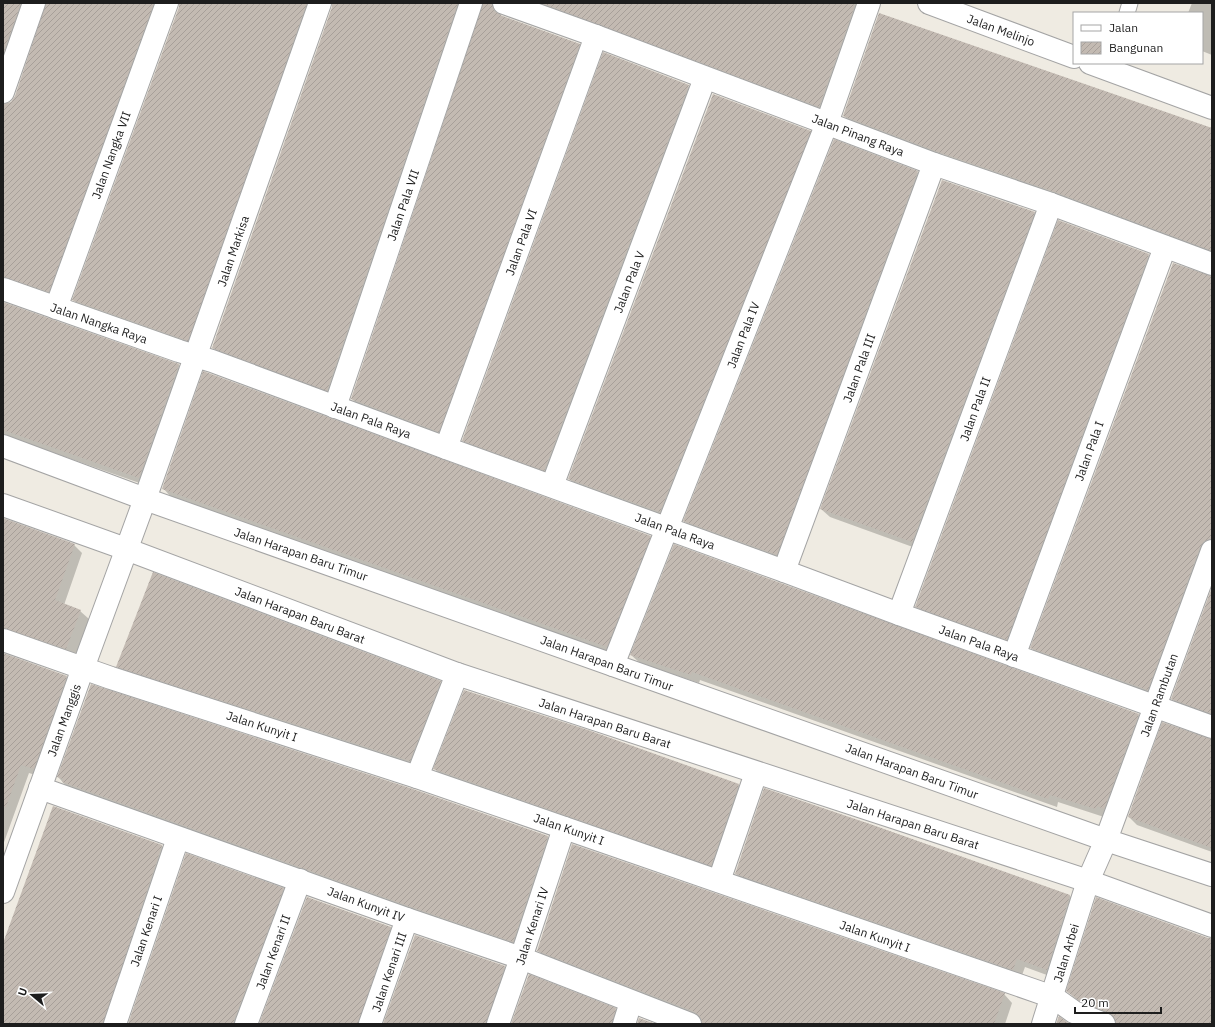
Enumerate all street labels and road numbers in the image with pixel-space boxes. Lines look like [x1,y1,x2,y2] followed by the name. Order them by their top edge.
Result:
[965,11,1037,49] street label: Jalan Melinjo
[88,109,134,201] street label: Jalan Nangka VII
[810,111,907,160] street label: Jalan Pinang Raya
[384,167,422,243] street label: Jalan Pala VII
[502,206,540,277] street label: Jalan Pala VI
[214,213,252,288] street label: Jalan Markisa
[610,248,648,315] street label: Jalan Pala V
[49,299,150,347] street label: Jalan Nangka Raya
[723,299,763,370] street label: Jalan Pala IV
[840,331,878,405] street label: Jalan Pala III
[956,375,994,443] street label: Jalan Pala II
[329,399,414,442] street label: Jalan Pala Raya
[1071,419,1107,483] street label: Jalan Pala I
[633,510,718,553] street label: Jalan Pala Raya
[232,524,370,584] street label: Jalan Harapan Baru Timur
[233,583,367,647] street label: Jalan Harapan Baru Barat
[937,622,1022,665] street label: Jalan Pala Raya
[538,632,676,694] street label: Jalan Harapan Baru Timur
[1137,651,1181,739] street label: Jalan Rambutan
[44,681,84,758] street label: Jalan Manggis
[537,695,673,751] street label: Jalan Harapan Baru Barat
[225,707,300,745] street label: Jalan Kunyit I
[843,740,981,802] street label: Jalan Harapan Baru Timur
[845,796,981,852] street label: Jalan Harapan Baru Barat
[532,810,606,848] street label: Jalan Kunyit I
[325,883,407,925] street label: Jalan Kunyit IV
[512,884,552,967] street label: Jalan Kenari IV
[127,893,165,968] street label: Jalan Kenari I
[252,912,294,992] street label: Jalan Kenari II
[838,917,912,955] street label: Jalan Kunyit I
[1050,922,1082,984] street label: Jalan Arbei
[368,930,410,1014] street label: Jalan Kenari III

